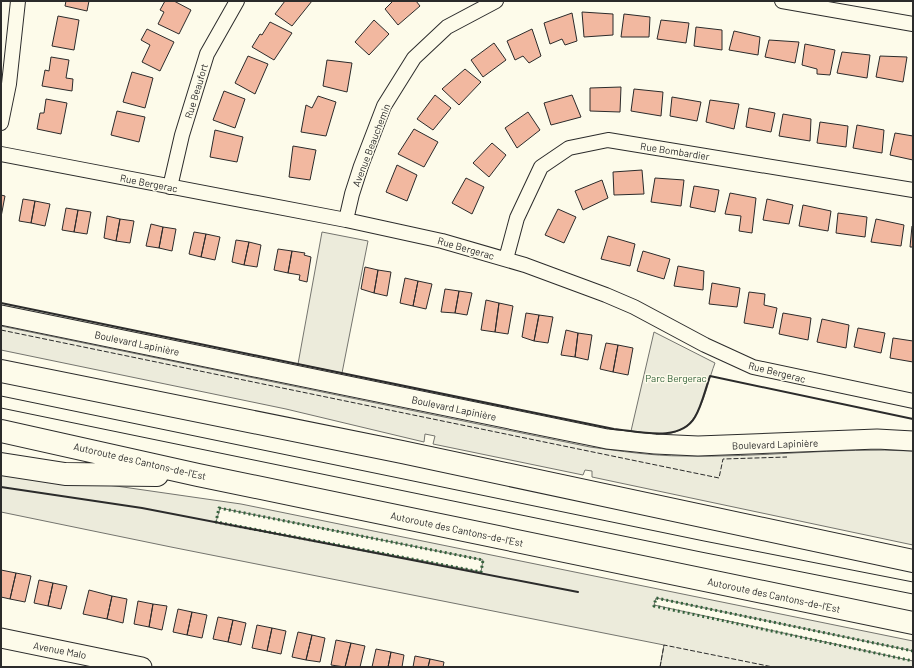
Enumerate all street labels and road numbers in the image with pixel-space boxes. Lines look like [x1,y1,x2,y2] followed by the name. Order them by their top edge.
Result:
[182,62,210,120] street label: Rue Beaufort
[350,102,392,188] street label: Avenue Beauchemin
[640,140,711,162] street label: Rue Bombardier
[119,172,179,194] street label: Rue Bergerac
[436,234,496,262] street label: Rue Bergerac
[93,328,181,358] street label: Boulevard Lapinière
[747,359,807,385] street label: Rue Bergerac
[410,393,498,423] street label: Boulevard Lapinière
[732,436,818,452] street label: Boulevard Lapinière
[73,440,208,482] street label: Autoroute des Cantons-de-l'Est
[389,509,525,549] street label: Autoroute des Cantons-de-l'Est
[706,575,842,615] street label: Autoroute des Cantons-de-l'Est
[32,639,88,661] street label: Avenue Malo

